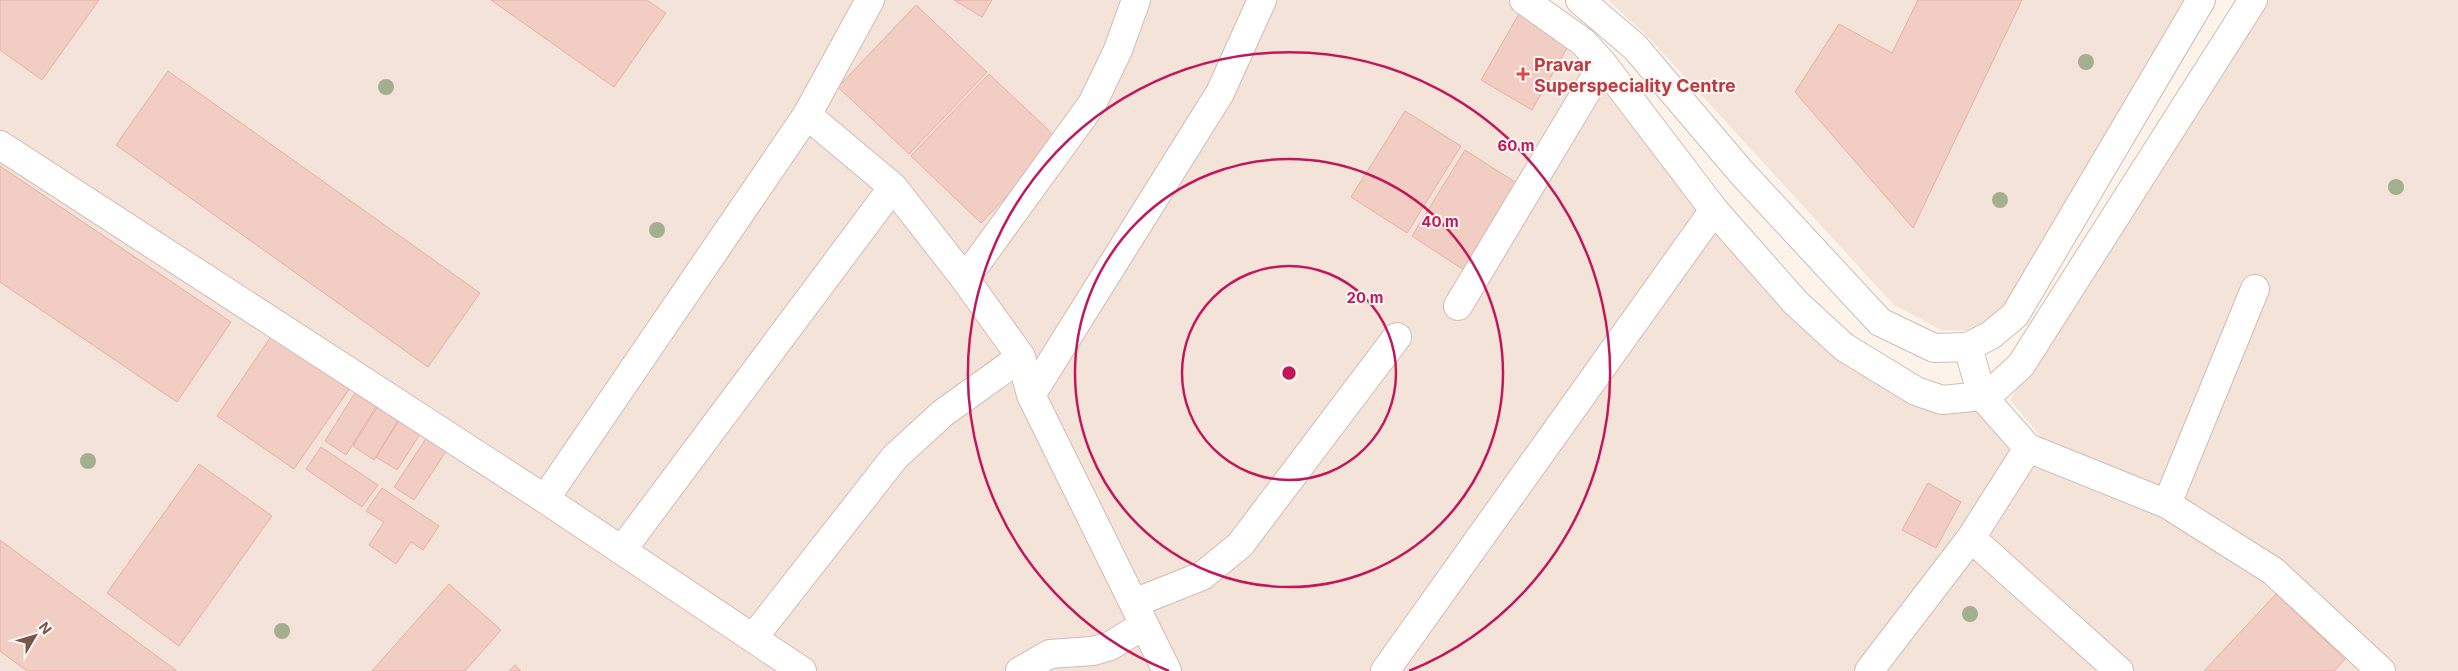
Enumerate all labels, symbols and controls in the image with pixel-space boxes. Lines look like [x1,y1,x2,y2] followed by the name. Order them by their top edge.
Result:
[1534,54,1736,96] place label: Pravar Superspeciality Centre
[1516,67,1530,81] marker: Pravar Superspeciality Centre
[1497,136,1535,155] text: 60 m
[1421,212,1459,231] text: 40 m
[1347,288,1383,307] text: 20 m
[1280,364,1298,382] centre of rings
[10,611,60,661] north arrow
[36,618,56,637] text: N

